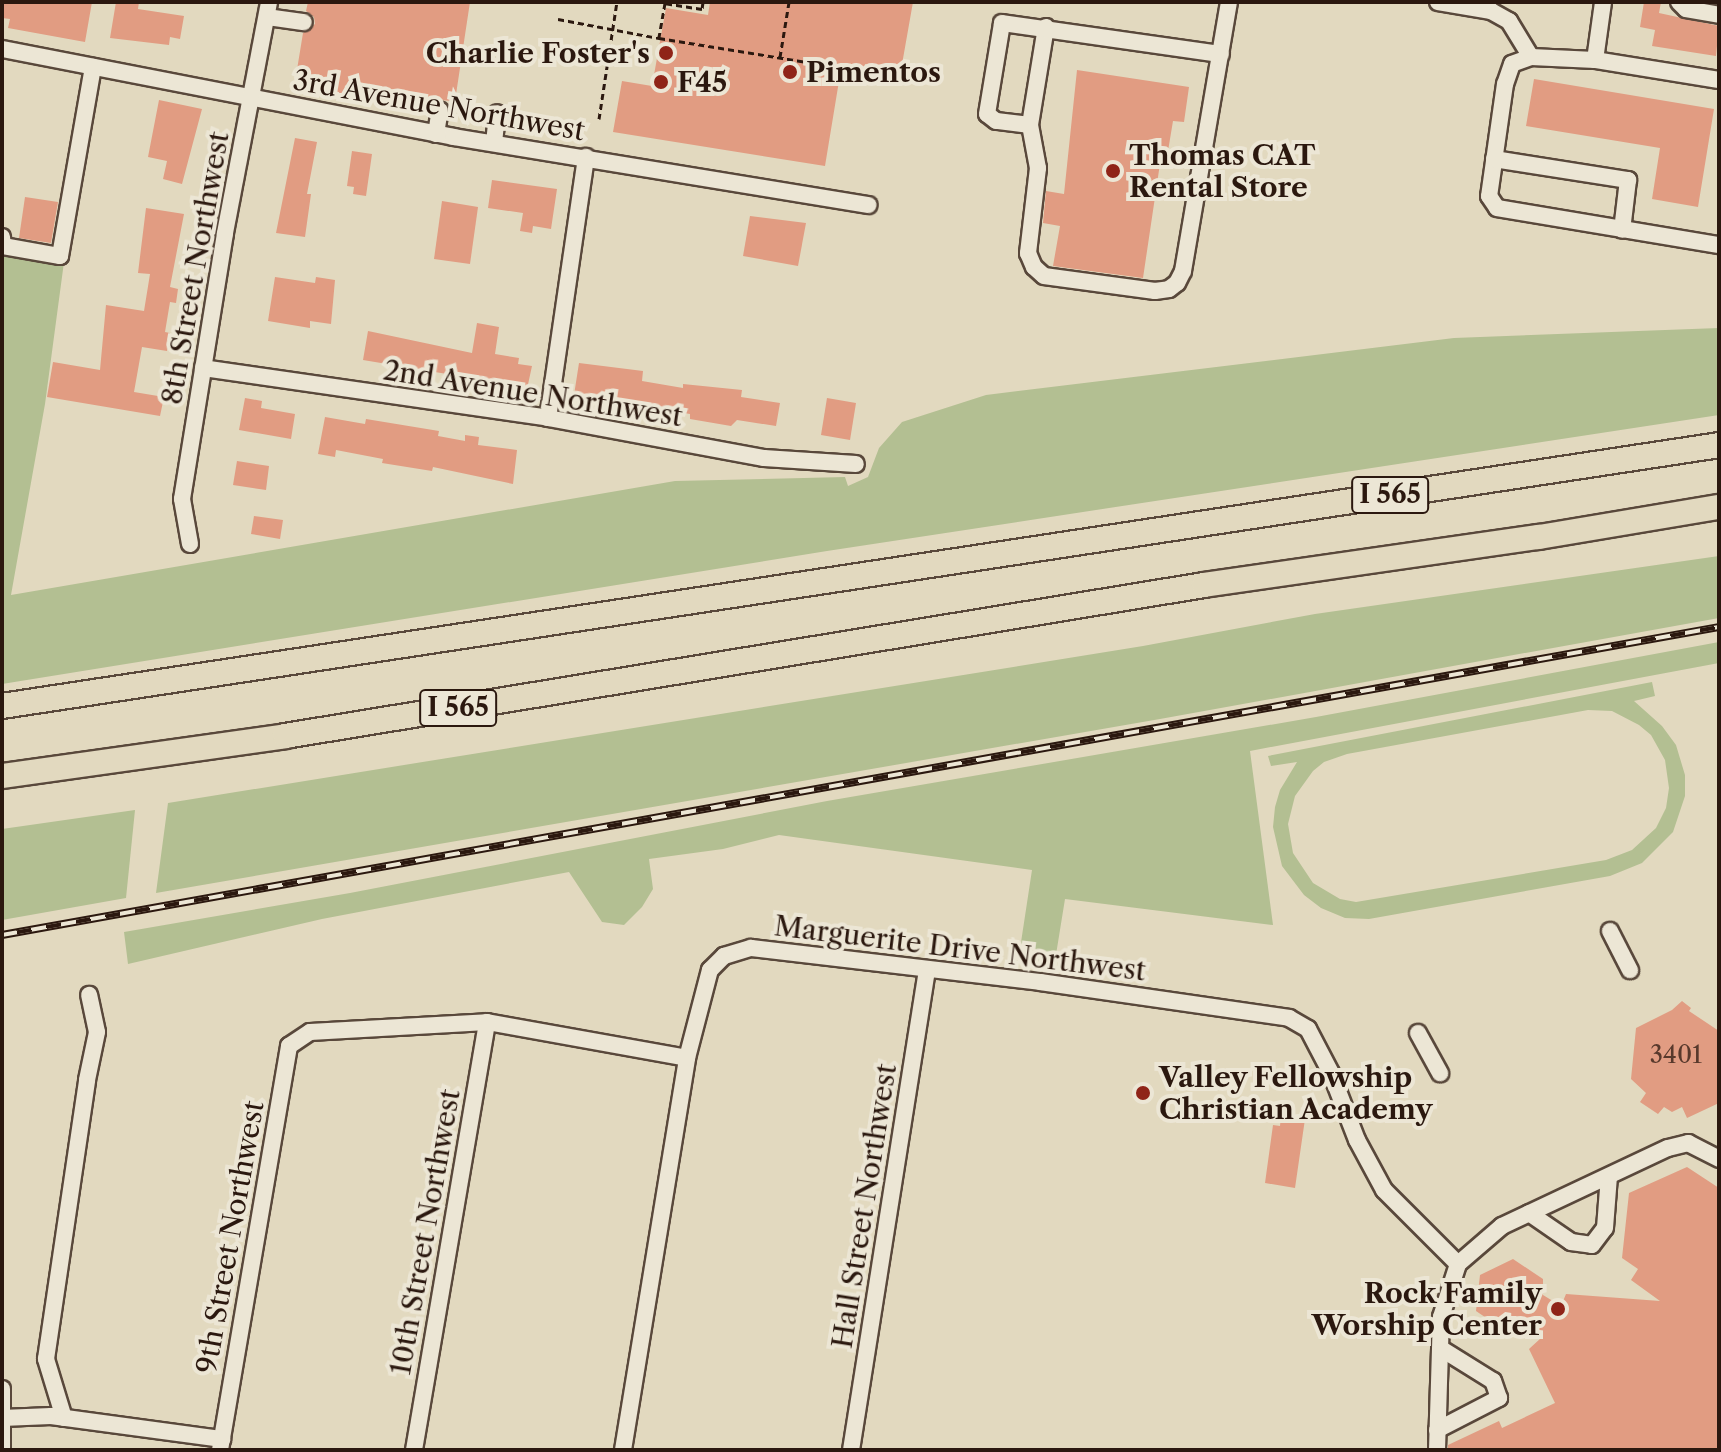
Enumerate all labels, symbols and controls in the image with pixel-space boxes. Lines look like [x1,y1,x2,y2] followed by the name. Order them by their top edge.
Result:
[426,36,650,70] place label: Charlie Foster's
[657,44,675,62] marker: Charlie Foster's
[806,55,941,89] place label: Pimentos
[290,63,588,147] street label: 3rd Avenue Northwest
[781,63,799,81] marker: Pimentos
[677,65,727,99] place label: F45
[652,73,670,91] marker: F45
[154,129,236,407] street label: 8th Street Northwest
[1129,138,1316,204] place label: Thomas CAT Rental Store
[1104,162,1122,180] marker: Thomas CAT Rental Store
[381,353,685,433] street label: 2nd Avenue Northwest
[1350,473,1430,517] road number: I 565
[418,686,498,730] road number: I 565
[772,909,1148,987] street label: Marguerite Drive Northwest
[1650,1041,1702,1069] house number: 3401
[1159,1060,1434,1126] place label: Valley Fellowship Christian Academy
[825,1061,903,1351] street label: Hall Street Northwest
[1134,1084,1152,1102] marker: Valley Fellowship Christian Academy
[383,1087,467,1377] street label: 10th Street Northwest
[189,1098,271,1376] street label: 9th Street Northwest
[1311,1276,1542,1342] place label: Rock Family Worship Center
[1549,1300,1567,1318] marker: Rock Family Worship Center

